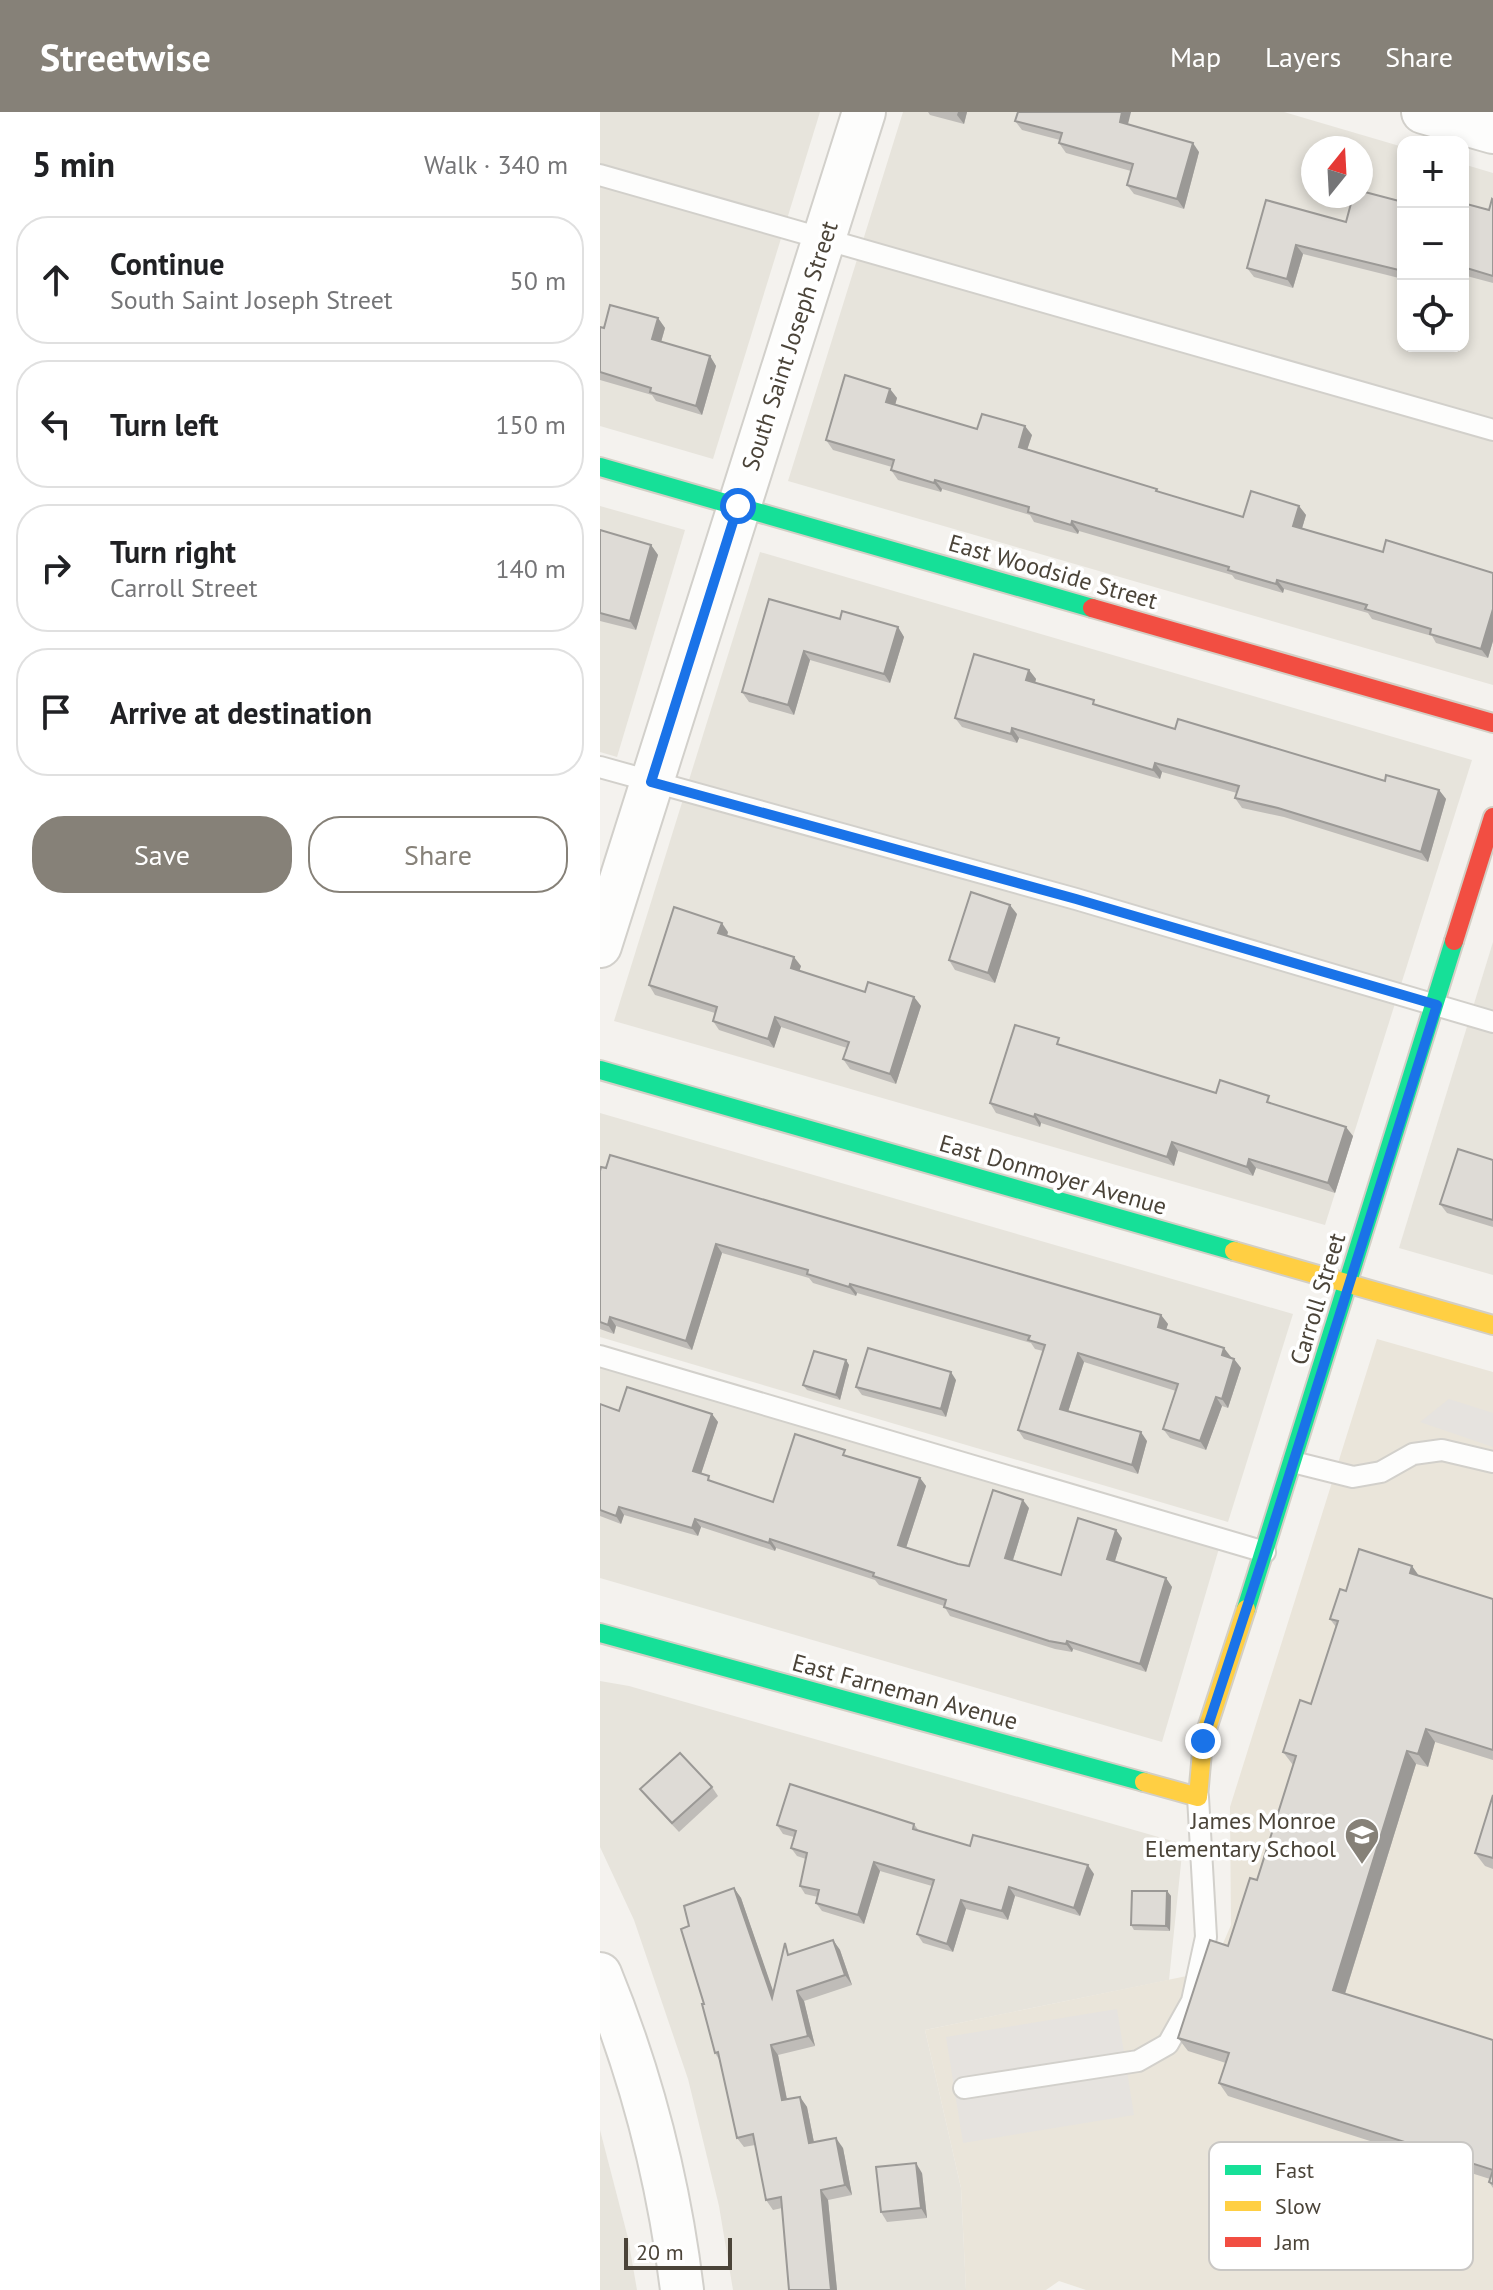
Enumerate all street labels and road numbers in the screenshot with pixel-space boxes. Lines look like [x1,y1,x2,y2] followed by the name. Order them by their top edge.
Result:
[734,217,845,475] street label: South Saint Joseph Street
[945,527,1161,616] street label: East Woodside Street
[936,1127,1170,1222] street label: East Donmoyer Avenue
[1283,1229,1352,1368] street label: Carroll Street
[789,1646,1021,1737] street label: East Farneman Avenue

